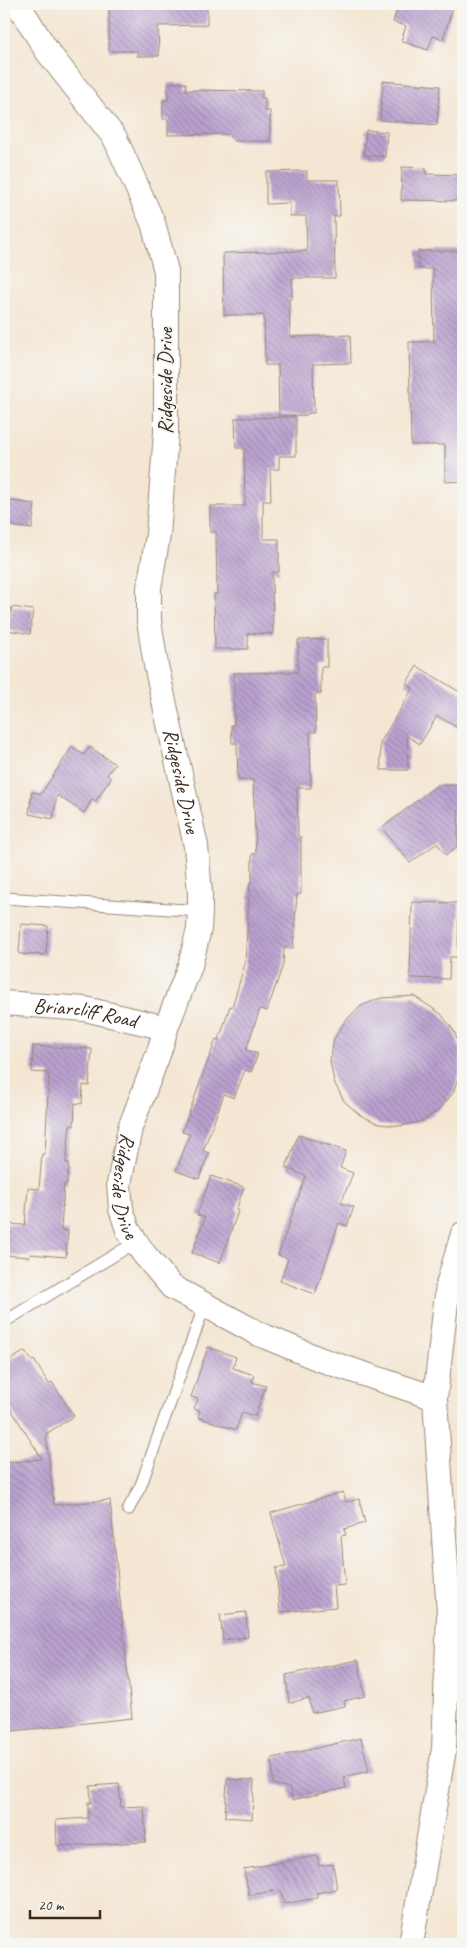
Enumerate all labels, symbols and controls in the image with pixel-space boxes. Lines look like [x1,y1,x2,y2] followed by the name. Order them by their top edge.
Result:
[152,327,178,434] street label: Ridgeside Drive
[157,726,206,837] street label: Ridgeside Drive
[33,992,143,1035] street label: Briarcliff Road
[106,1131,144,1245] street label: Ridgeside Drive
[30,1888,100,1920] scale bar
[38,1896,65,1915] text: 20 m

